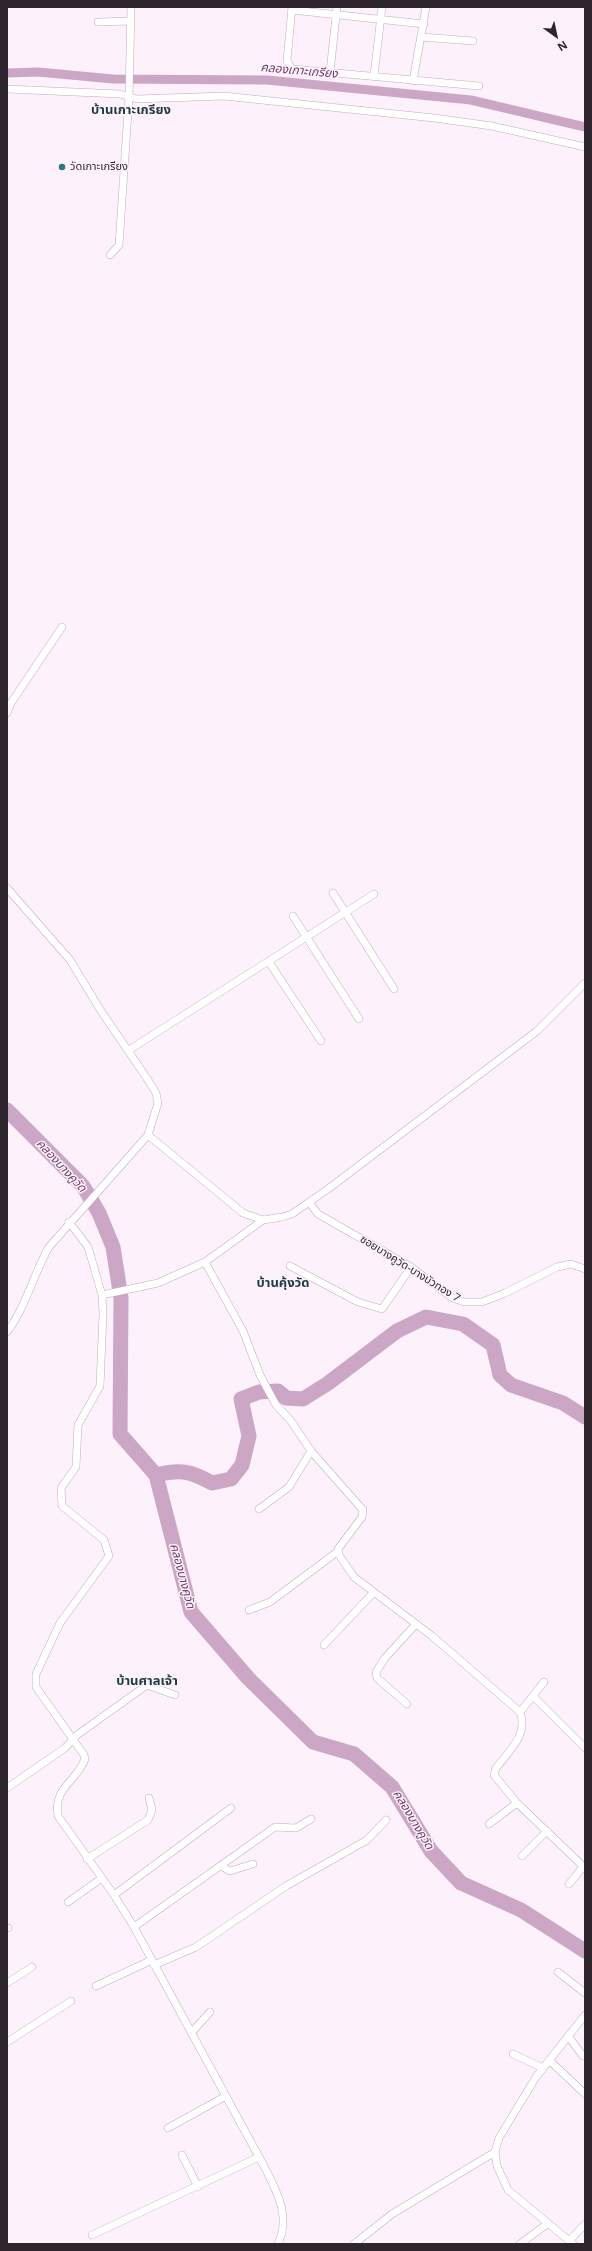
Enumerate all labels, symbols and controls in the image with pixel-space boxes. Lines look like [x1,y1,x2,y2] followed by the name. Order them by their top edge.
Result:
[536,16,576,56] north arrow
[555,38,571,55] text: N
[260,60,338,82] water label: คลองเกาะเกรียง
[91,102,171,118] district label: บ้านเกาะเกรียง
[70,160,128,174] place label: วัดเกาะเกรียง
[57,162,67,172] marker: วัดเกาะเกรียง
[33,1137,89,1195] water label: คลองบางคูวัด
[357,1233,463,1305] street label: ซอยบางคูวัด-บางบัวทอง 7
[256,1275,310,1291] district label: บ้านคุ้งวัด
[166,1542,198,1610] water label: คลองบางคูวัด
[116,1673,178,1689] district label: บ้านศาลเจ้า
[390,1788,436,1852] water label: คลองบางคูวัด

